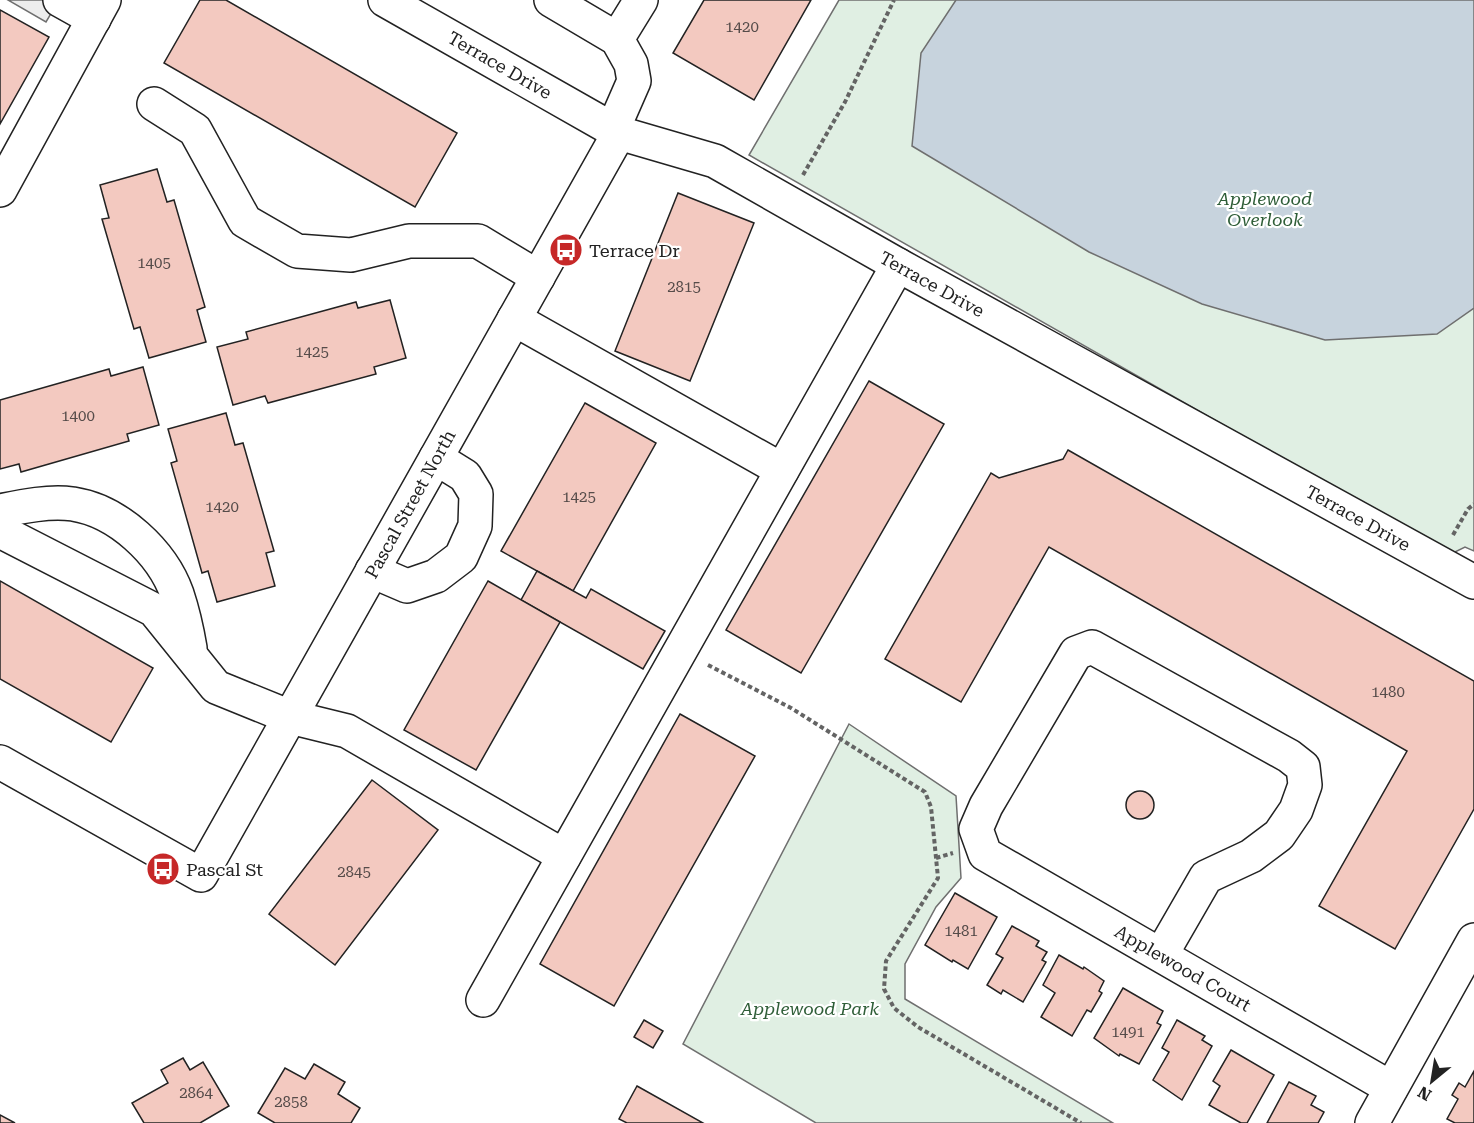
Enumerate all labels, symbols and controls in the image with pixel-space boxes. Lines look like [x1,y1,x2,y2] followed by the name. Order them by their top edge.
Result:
[725,18,759,36] house number: 1420
[444,27,556,103] street label: Terrace Drive
[1217,188,1312,230] park label: Applewood Overlook
[548,232,584,268] bus stop icon: Terrace Dr
[589,240,680,261] place label: Terrace Dr
[876,247,988,321] street label: Terrace Drive
[137,254,171,272] house number: 1405
[667,278,701,296] house number: 2815
[295,343,329,361] house number: 1425
[61,407,95,425] house number: 1400
[360,426,460,582] street label: Pascal Street North
[1302,481,1414,555] street label: Terrace Drive
[562,488,596,506] house number: 1425
[205,498,239,516] house number: 1420
[1371,683,1405,701] house number: 1480
[145,851,181,887] bus stop icon: Pascal St
[186,859,263,880] place label: Pascal St
[337,863,371,881] house number: 2845
[1111,920,1255,1016] street label: Applewood Court
[944,922,978,940] house number: 1481
[740,998,879,1019] park label: Applewood Park
[1111,1023,1145,1041] house number: 1491
[1402,1051,1462,1111] north arrow
[1415,1082,1435,1105] text: N
[179,1084,213,1102] house number: 2864
[274,1093,308,1111] house number: 2858

